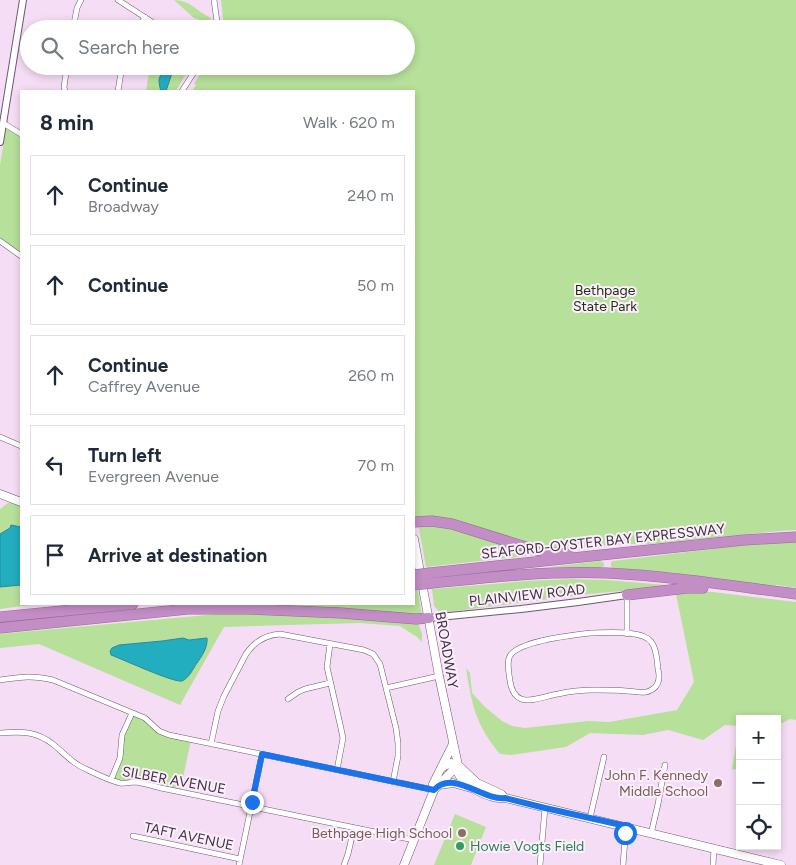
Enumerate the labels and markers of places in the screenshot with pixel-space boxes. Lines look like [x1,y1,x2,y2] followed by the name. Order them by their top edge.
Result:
[605,767,709,800] place label: John F. Kennedy Middle School
[712,777,724,789] marker: John F. Kennedy Middle School
[311,825,452,842] place label: Bethpage High School
[456,827,468,839] marker: Bethpage High School
[470,838,584,855] place label: Howie Vogts Field
[454,840,466,852] marker: Howie Vogts Field

